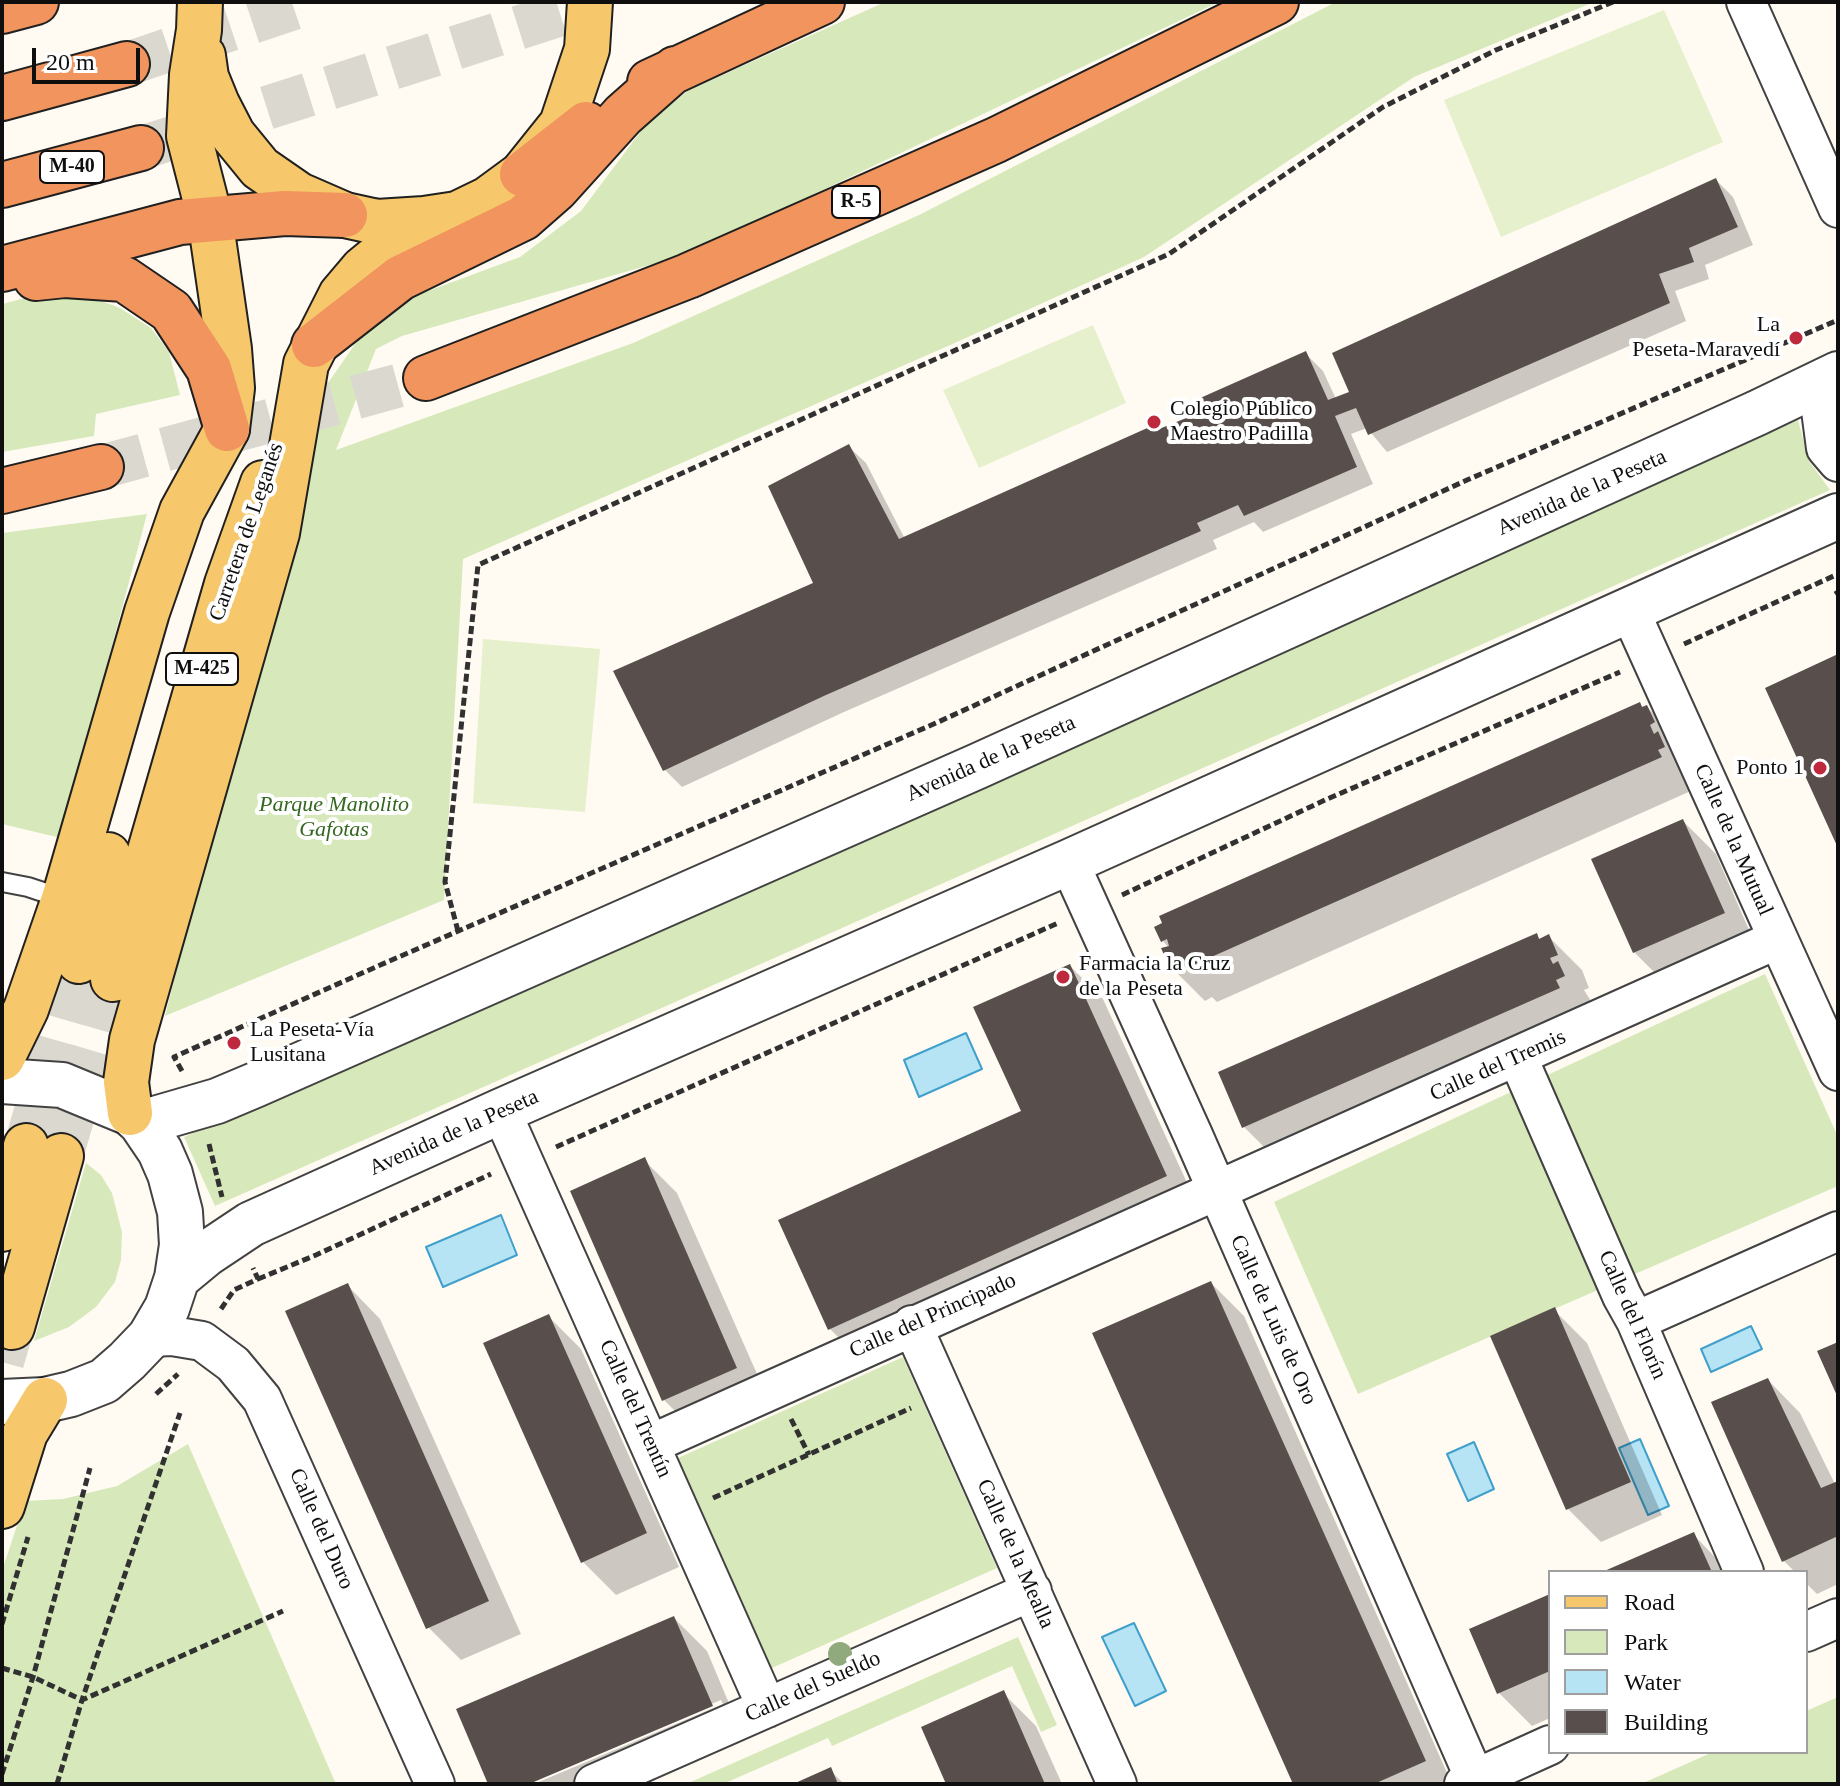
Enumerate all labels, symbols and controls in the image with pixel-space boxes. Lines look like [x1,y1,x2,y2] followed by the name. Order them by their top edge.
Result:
[36,32,144,82] scale bar
[46,49,95,75] text: 20 m
[40,151,104,183] road number: M-40
[832,186,880,218] road number: R-5
[1632,312,1780,364] place label: La Peseta-Maravedí
[1787,329,1805,347] marker: La Peseta-Maravedí
[1170,396,1312,448] place label: Colegio Público Maestro Padilla
[1145,413,1163,431] marker: Colegio Público Maestro Padilla
[204,439,290,625] street label: Carretera de Leganés
[1493,444,1671,542] street label: Avenida de la Peseta
[166,653,238,685] road number: M-425
[902,710,1080,808] street label: Avenida de la Peseta
[1736,755,1804,781] place label: Ponto 1
[1811,759,1829,777] marker: Ponto 1
[1688,760,1778,920] street label: Calle de la Mutual
[259,792,409,844] park label: Parque Manolito Gafotas
[1079,951,1230,1002] place label: Farmacia la Cruz de la Peseta
[1054,968,1072,986] marker: Farmacia la Cruz de la Peseta
[250,1017,374,1068] place label: La Peseta-Vía Lusitana
[1426,1024,1570,1108] street label: Calle del Tremis
[225,1034,243,1052] marker: La Peseta-Vía Lusitana
[365,1084,543,1182] street label: Avenida de la Peseta
[1224,1231,1322,1409] street label: Calle de Luis de Oro
[1592,1247,1672,1383] street label: Calle del Florín
[846,1267,1020,1365] street label: Calle del Principado
[593,1336,677,1482] street label: Calle del Trentín
[283,1464,359,1594] street label: Calle del Duro
[970,1475,1060,1633] street label: Calle de la Mealla
[1548,1570,1808,1754] legend
[1624,1589,1675,1615] text: Road
[1624,1629,1668,1655] text: Park
[741,1645,885,1729] street label: Calle del Sueldo
[1624,1669,1681,1695] text: Water
[1624,1709,1708,1735] text: Building

